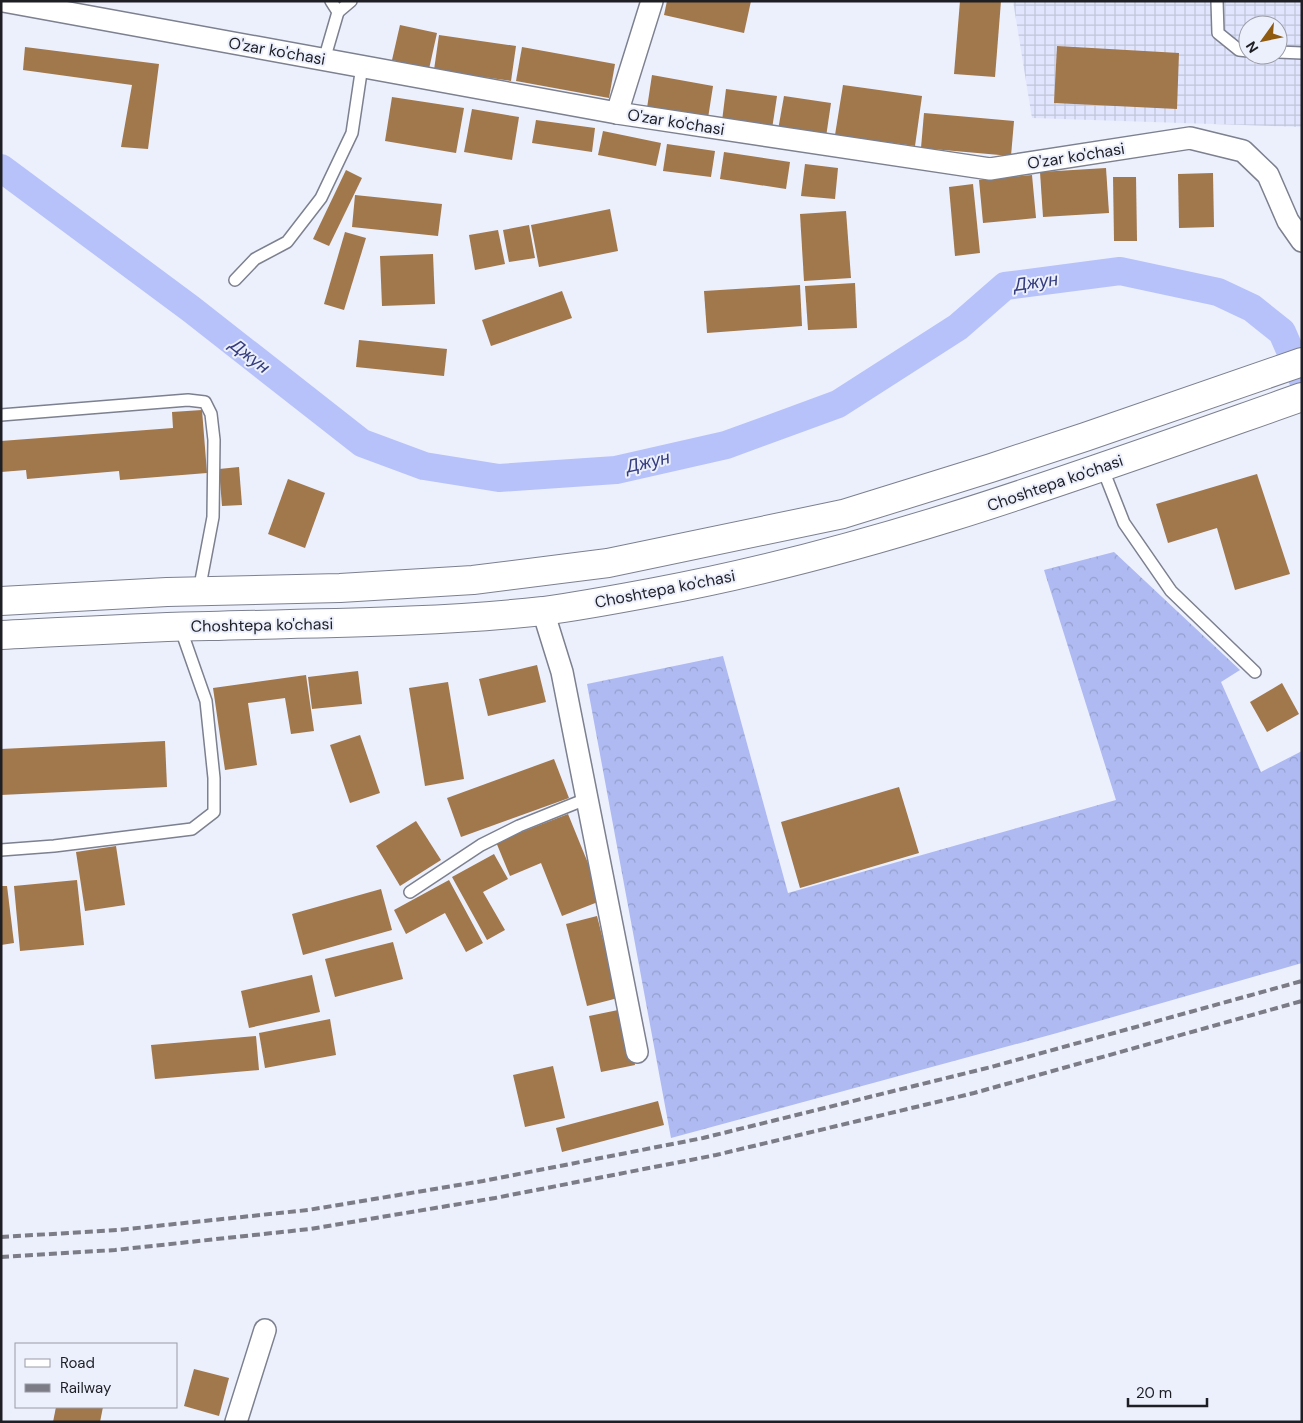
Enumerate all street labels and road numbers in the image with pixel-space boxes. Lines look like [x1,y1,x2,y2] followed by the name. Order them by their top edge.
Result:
[227,32,327,70] street label: O'zar ko'chasi
[626,104,726,140] street label: O'zar ko'chasi
[1026,138,1126,174] street label: O'zar ko'chasi
[984,450,1126,516] street label: Choshtepa ko'chasi
[593,565,737,613] street label: Choshtepa ko'chasi
[191,613,333,637] street label: Choshtepa ko'chasi

